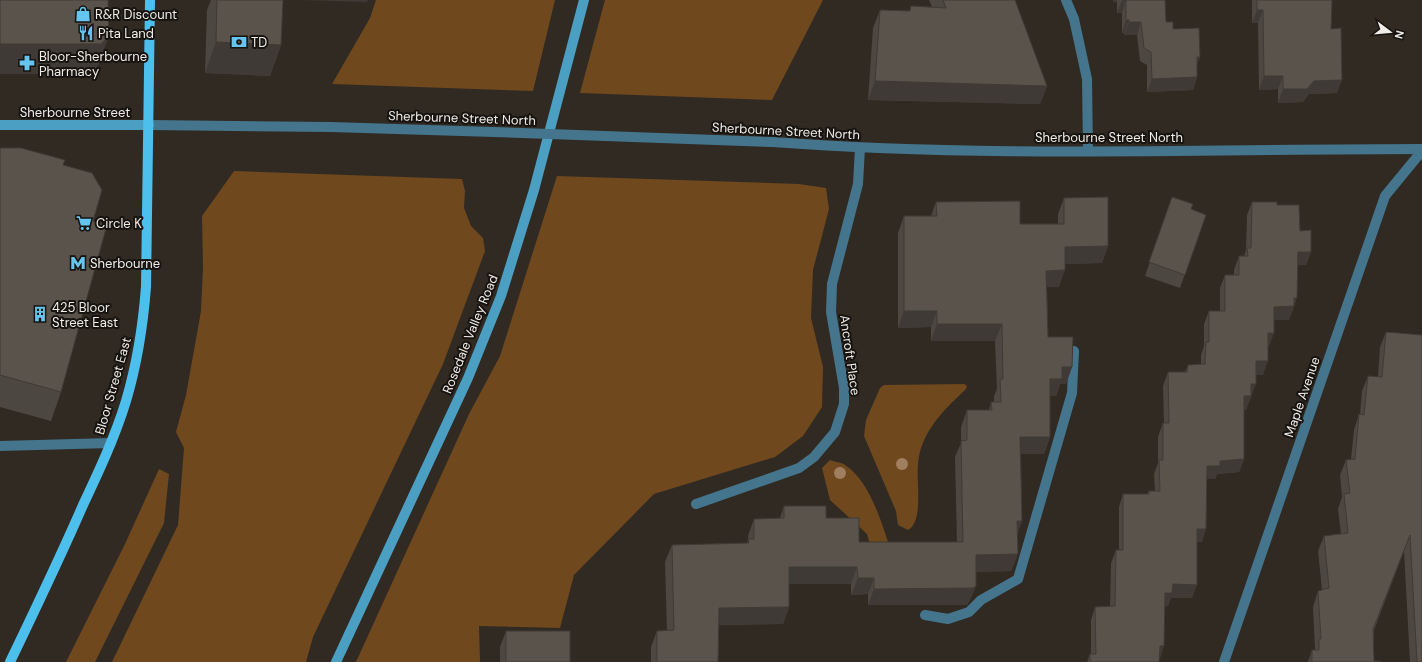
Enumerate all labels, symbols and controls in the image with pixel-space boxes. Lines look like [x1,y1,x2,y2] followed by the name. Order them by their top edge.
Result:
[74,5,92,23] shop icon: R&R Discount
[95,6,177,23] place label: R&R Discount
[1370,12,1410,52] north arrow
[77,24,95,42] restaurant icon: Pita Land
[98,25,154,42] place label: Pita Land
[1392,29,1407,41] text: N
[230,33,248,51] bank icon: TD
[251,34,267,51] place label: TD
[39,48,147,80] place label: Bloor-Sherbourne Pharmacy
[18,54,36,72] pharmacy icon: Bloor-Sherbourne Pharmacy
[20,104,130,121] street label: Sherbourne Street
[388,107,536,129] street label: Sherbourne Street North
[712,119,860,143] street label: Sherbourne Street North
[1035,129,1183,146] street label: Sherbourne Street North
[75,214,93,232] supermarket icon: Circle K
[96,215,142,232] place label: Circle K
[69,254,87,272] metro station icon: Sherbourne
[90,255,160,272] place label: Sherbourne
[438,272,502,396] street label: Rosedale Valley Road
[52,299,118,331] place label: 425 Bloor Street East
[31,305,49,323] building icon: 425 Bloor Street East
[836,314,864,396] street label: Ancroft Place
[91,335,135,437] street label: Bloor Street East
[1280,354,1324,440] street label: Maple Avenue

